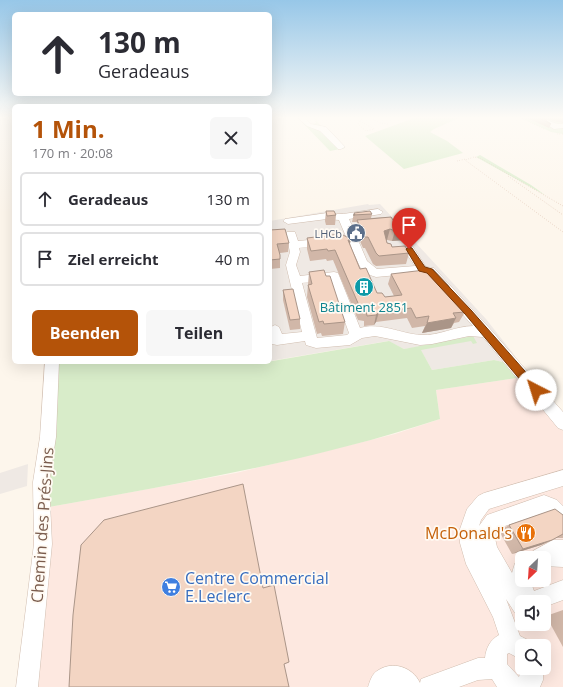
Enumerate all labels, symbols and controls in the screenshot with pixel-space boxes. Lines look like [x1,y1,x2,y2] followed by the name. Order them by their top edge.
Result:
[98,23,181,61] text: 130 m
[32,28,84,80] icon: ahead
[98,59,189,83] text: Geradeaus
[32,112,105,145] text: 1 Min.
[210,117,252,159] button: close
[32,144,113,162] text: 170 m · 20:08
[34,188,56,210] icon: ahead
[68,189,148,209] text: Geradeaus
[206,189,250,209] text: 130 m
[392,208,426,249] pin
[398,214,420,236] icon: arrive
[345,222,367,244] public building icon: LHCb
[314,226,342,241] place label: LHCb
[34,248,56,270] icon: arrive
[68,249,159,269] text: Ziel erreicht
[215,249,250,269] text: 40 m
[353,276,375,298] building icon: Bâtiment 2851
[320,298,408,316] place label: Bâtiment 2851
[32,310,138,356] button: Beenden
[146,310,252,356] button: Teilen
[515,369,557,411] position arrow
[26,446,58,604] street label: Chemin des Prés-Jins
[425,522,512,544] place label: McDonald's
[515,522,537,544] restaurant icon: McDonald's
[515,551,551,587] north arrow
[515,551,551,675] map controls
[185,567,329,607] place label: Centre Commercial E.Leclerc
[160,576,182,598] supermarket icon: Centre Commercial E.Leclerc
[515,595,551,631] button: sound
[515,639,551,675] button: search

